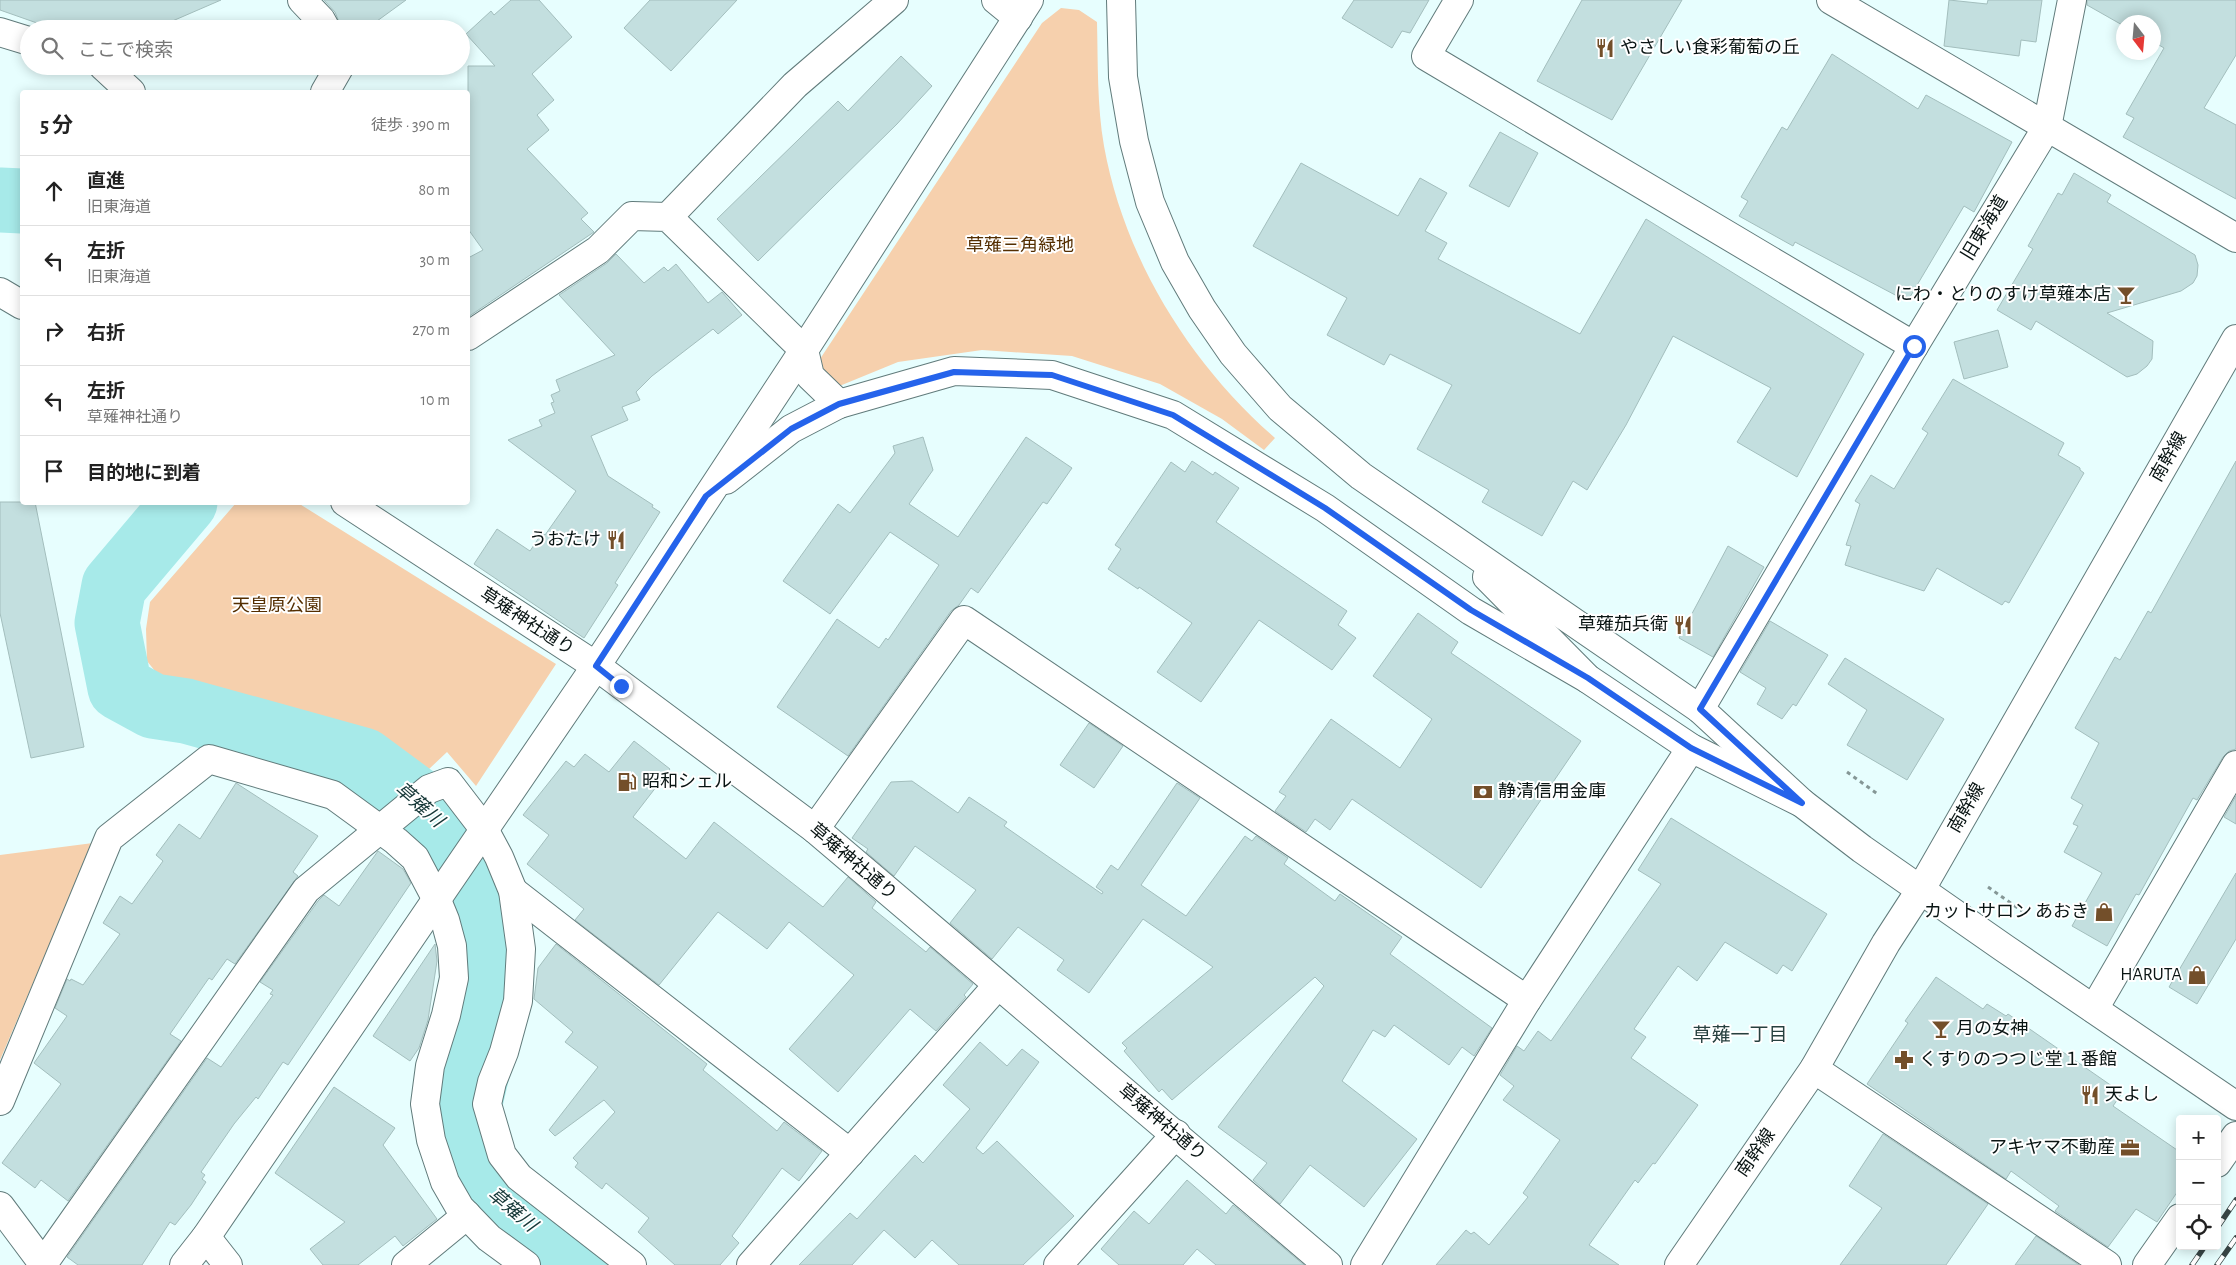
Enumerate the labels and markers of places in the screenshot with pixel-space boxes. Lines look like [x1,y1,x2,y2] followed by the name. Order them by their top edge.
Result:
[1594,37,1616,59] restaurant icon: やさしい食彩葡萄の丘
[1620,38,1800,57] place label: やさしい食彩葡萄の丘
[2115,284,2137,306] bar icon: にわ・とりのすけ草薙本店
[1895,285,2111,304] place label: にわ・とりのすけ草薙本店
[605,529,627,551] restaurant icon: うおたけ
[529,530,601,549] place label: うおたけ
[1578,614,1668,634] place label: 草薙茄兵衛
[1672,614,1694,636] restaurant icon: 草薙茄兵衛
[616,771,638,793] fuel station icon: 昭和シェル
[642,771,732,791] place label: 昭和シェル
[1472,781,1494,803] bank icon: 静清信用金庫
[1498,781,1606,801] place label: 静清信用金庫
[2093,901,2115,923] shop icon: カットサロン あおき
[1924,902,2089,921] place label: カットサロン あおき
[2186,964,2208,986] shop icon: HARUTA
[2120,966,2183,984] place label: HARUTA
[1930,1018,1952,1040] bar icon: 月の女神
[1956,1018,2028,1038] place label: 月の女神
[1893,1049,1915,1071] pharmacy icon: くすりのつつじ堂１番館
[1919,1050,2117,1069] place label: くすりのつつじ堂１番館
[2079,1084,2101,1106] restaurant icon: 天よし
[2105,1085,2159,1104] place label: 天よし
[2119,1137,2141,1159] office icon: アキヤマ不動産
[1989,1138,2115,1157] place label: アキヤマ不動産

